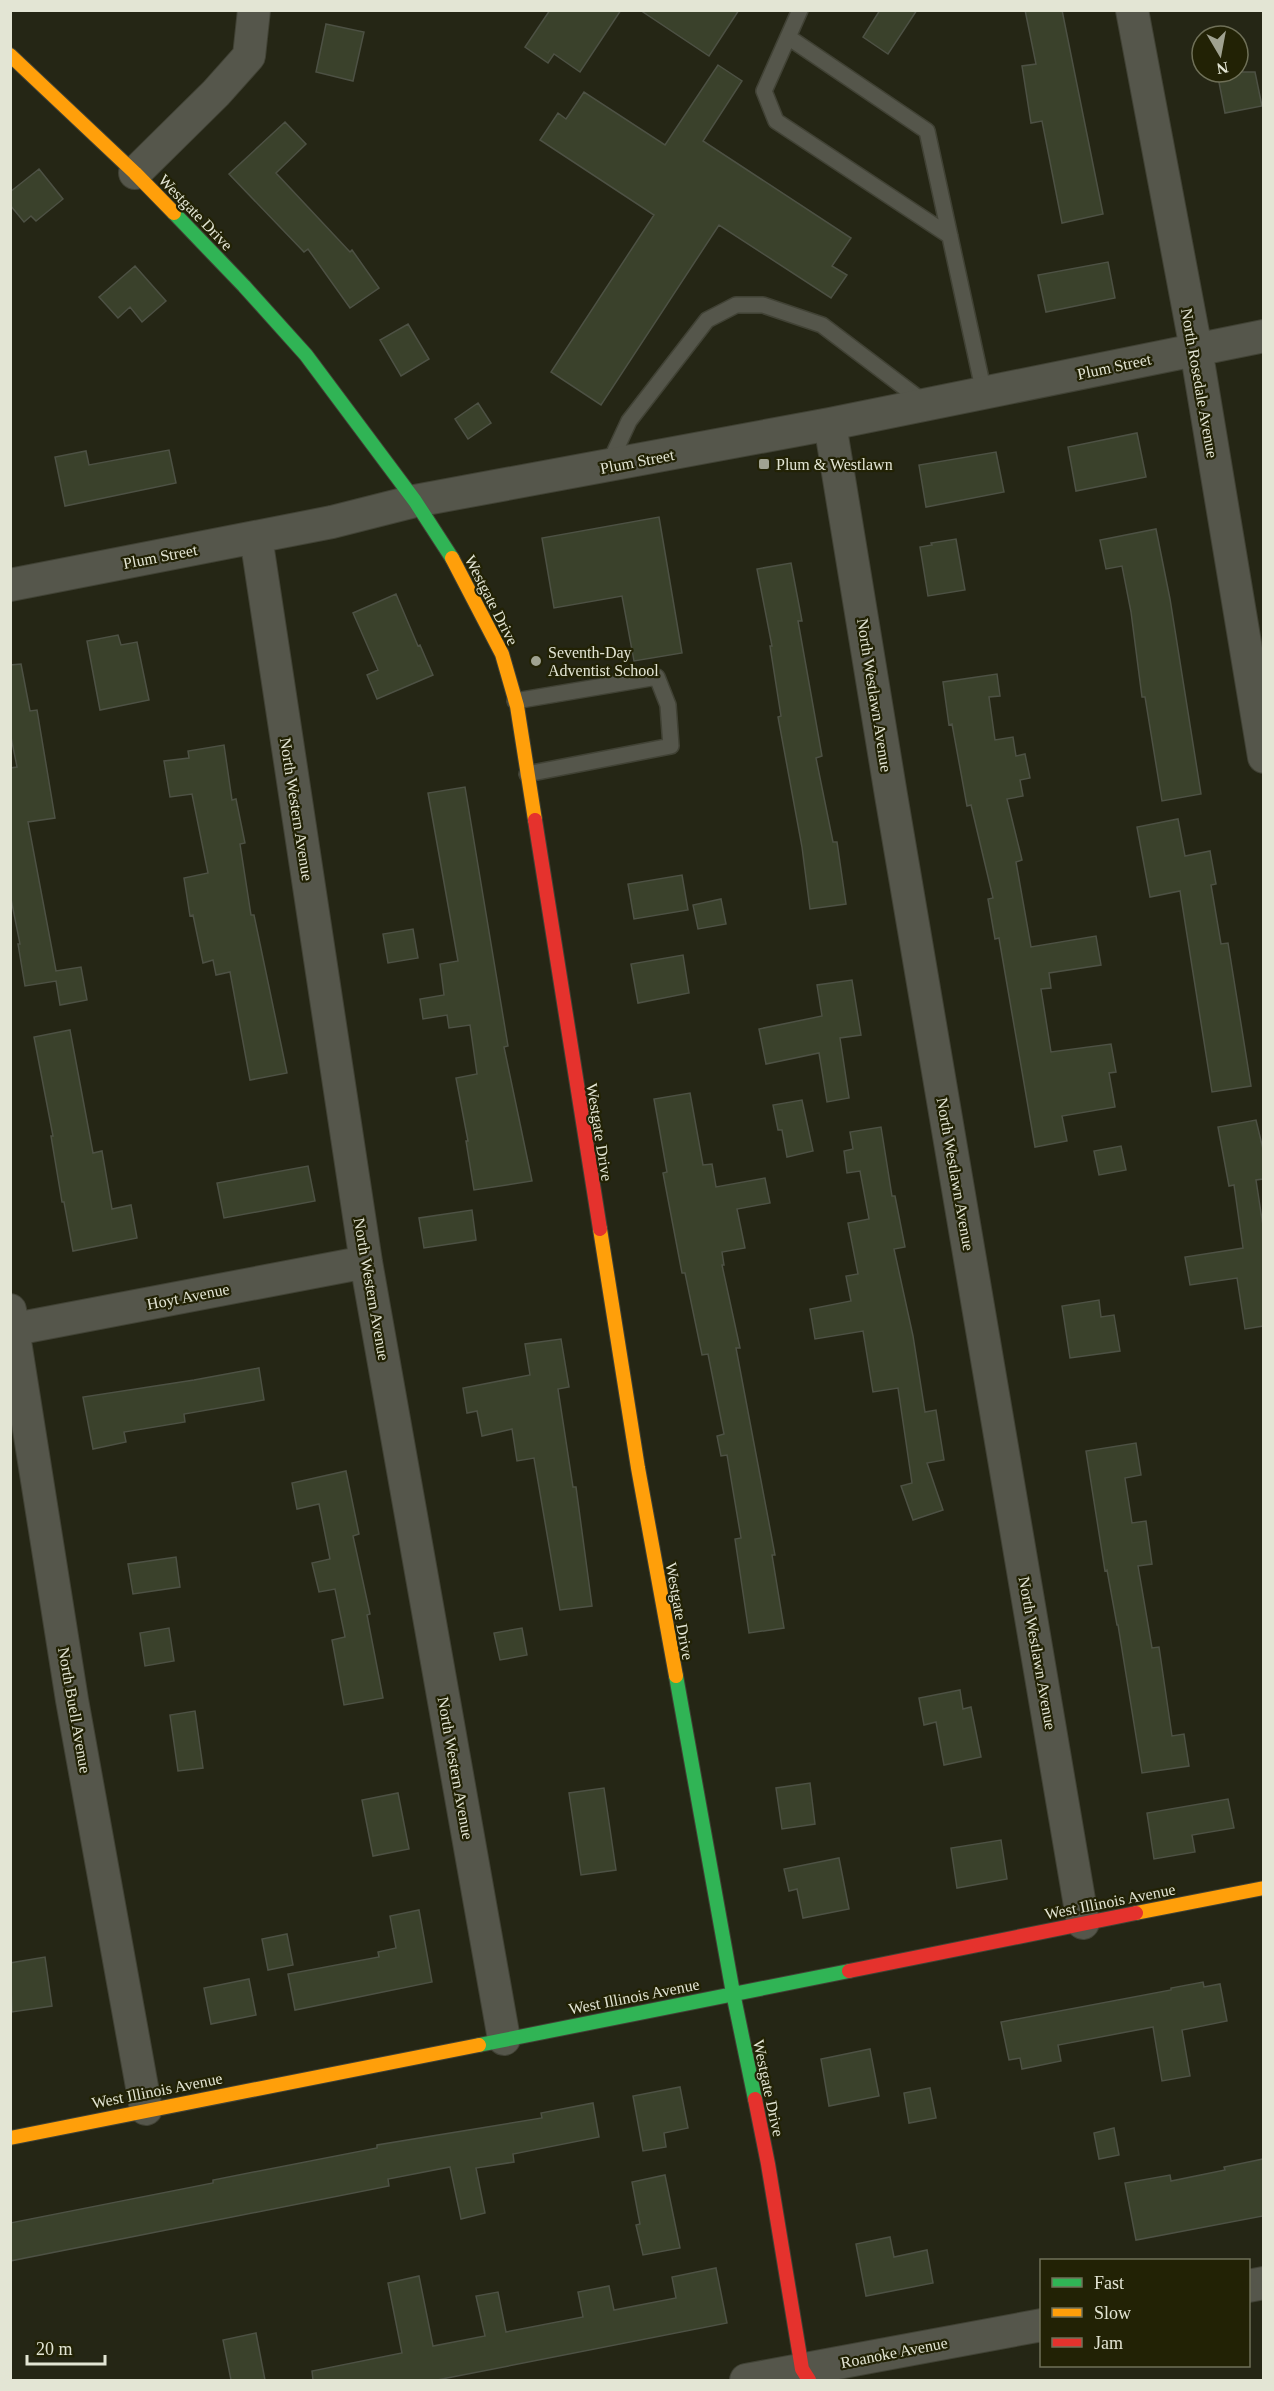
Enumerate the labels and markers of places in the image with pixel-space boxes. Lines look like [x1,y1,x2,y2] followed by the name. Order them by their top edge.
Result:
[776,456,893,473] place label: Plum & Westlawn
[757,457,771,471] marker: Plum & Westlawn
[548,644,659,679] place label: Seventh-Day Adventist School
[529,654,543,668] marker: Seventh-Day Adventist School

